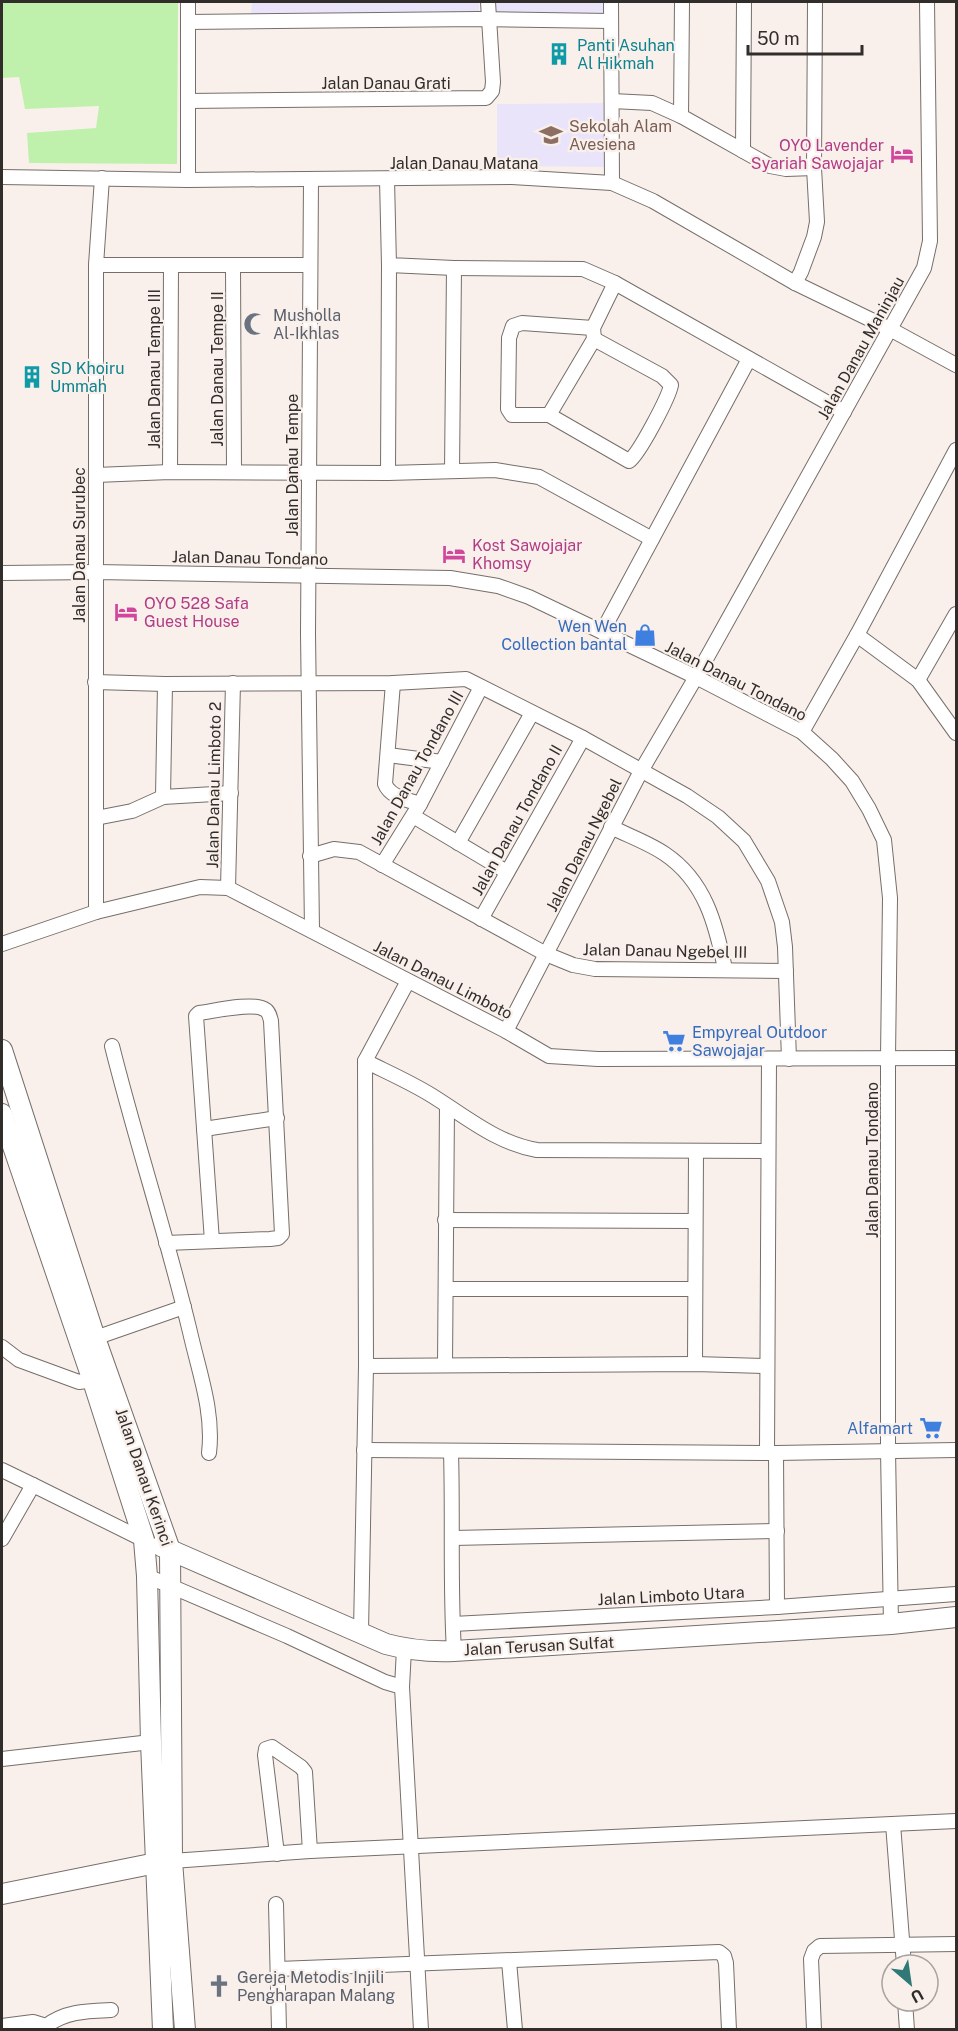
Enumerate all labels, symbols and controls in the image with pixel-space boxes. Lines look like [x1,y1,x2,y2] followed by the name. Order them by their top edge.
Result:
[748,18,862,56] scale bar
[757,28,800,49] text: 50 m
[577,36,675,73] place label: Panti Asuhan Al Hikmah
[546,41,572,67] building icon: Panti Asuhan Al Hikmah
[321,74,451,93] street label: Jalan Danau Grati
[569,117,672,154] place label: Sekolah Alam Avesiena
[538,122,564,148] school or university icon: Sekolah Alam Avesiena
[751,136,884,173] place label: OYO Lavender Syariah Sawojajar
[889,141,915,167] hotel icon: OYO Lavender Syariah Sawojajar
[390,154,538,173] street label: Jalan Danau Matana
[814,273,908,423] street label: Jalan Danau Maninjau
[145,289,164,449] street label: Jalan Danau Tempe III
[208,291,227,447] street label: Jalan Danau Tempe II
[273,306,341,343] place label: Musholla Al-Ikhlas
[242,311,268,337] mosque icon: Musholla Al-Ikhlas
[50,359,124,396] place label: SD Khoiru Ummah
[19,364,45,390] building icon: SD Khoiru Ummah
[283,394,302,536] street label: Jalan Danau Tempe
[70,467,89,623] street label: Jalan Danau Surubec
[472,536,582,573] place label: Kost Sawojajar Khomsy
[441,541,467,567] hotel icon: Kost Sawojajar Khomsy
[172,547,328,569] street label: Jalan Danau Tondano
[144,594,249,631] place label: OYO 528 Safa Guest House
[113,599,139,625] hotel icon: OYO 528 Safa Guest House
[501,617,627,654] place label: Wen Wen Collection bantal
[632,622,658,648] shop icon: Wen Wen Collection bantal
[662,637,810,725] street label: Jalan Danau Tondano
[367,687,467,849] street label: Jalan Danau Tondano III
[203,701,225,869] street label: Jalan Danau Limboto 2
[468,741,566,899] street label: Jalan Danau Tondano II
[542,775,626,915] street label: Jalan Danau Ngebel
[370,937,516,1023] street label: Jalan Danau Limboto
[583,940,747,962] street label: Jalan Danau Ngebel III
[692,1023,827,1060] place label: Empyreal Outdoor Sawojajar
[661,1028,687,1054] supermarket icon: Empyreal Outdoor Sawojajar
[863,1082,882,1238] street label: Jalan Danau Tondano
[111,1406,177,1548] street label: Jalan Danau Kerinci
[918,1415,944,1441] supermarket icon: Alfamart
[847,1419,913,1438] place label: Alfamart
[597,1583,745,1609] street label: Jalan Limboto Utara
[463,1633,615,1659] street label: Jalan Terusan Sulfat
[880,1953,940,2013] north arrow
[237,1968,395,2005] place label: Gereja Metodis Injili Pengharapan Malang
[206,1973,232,1999] church icon: Gereja Metodis Injili Pengharapan Malang
[907,1985,927,2007] text: U

